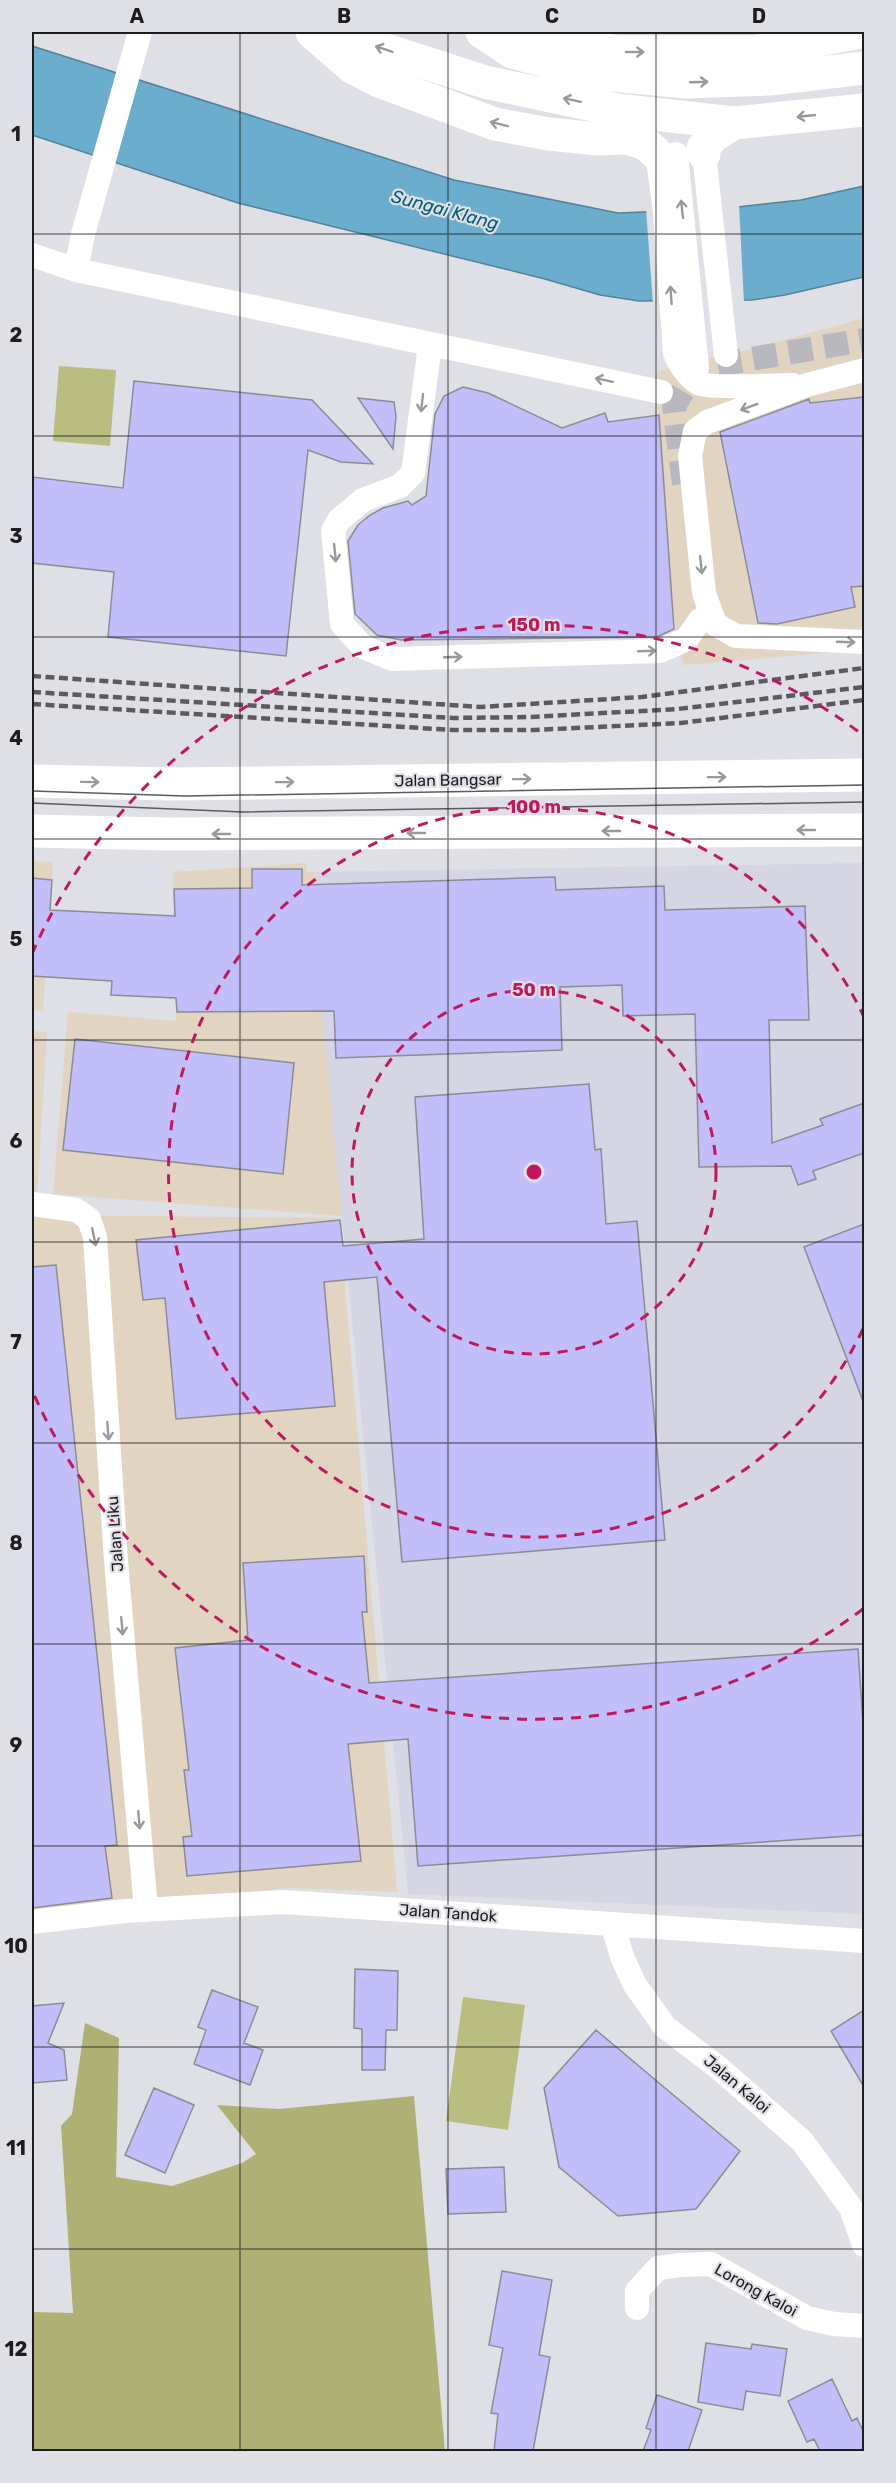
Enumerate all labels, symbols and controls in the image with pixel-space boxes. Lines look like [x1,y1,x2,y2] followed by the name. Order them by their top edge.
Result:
[130,4,145,28] text: A
[337,4,351,28] text: B
[545,4,559,28] text: C
[752,4,766,28] text: D
[375,43,394,54] one-way arrow
[624,46,644,58] one-way arrow
[688,76,708,87] one-way arrow
[563,94,582,106] one-way arrow
[797,111,817,122] one-way arrow
[490,117,509,129] one-way arrow
[11,122,21,146] text: 1
[389,185,501,235] water label: Sungai Klang
[676,200,687,220] one-way arrow
[665,285,676,305] one-way arrow
[10,323,23,347] text: 2
[594,374,614,385] one-way arrow
[417,393,428,412] one-way arrow
[740,403,759,414] one-way arrow
[9,524,23,548] text: 3
[330,542,341,562] one-way arrow
[696,555,707,575] one-way arrow
[507,614,561,636] text: 150 m
[835,636,855,647] one-way arrow
[637,646,657,657] one-way arrow
[442,651,462,663] one-way arrow
[9,726,23,750] text: 4
[394,770,502,790] street label: Jalan Bangsar
[706,771,726,783] one-way arrow
[511,773,531,785] one-way arrow
[79,777,99,788] one-way arrow
[274,777,294,788] one-way arrow
[507,796,561,818] text: 100 m
[797,824,817,836] one-way arrow
[602,825,622,837] one-way arrow
[407,827,427,838] one-way arrow
[212,828,232,840] one-way arrow
[10,927,23,951] text: 5
[512,979,556,1001] text: 50 m
[9,1129,23,1153] text: 6
[524,1162,544,1182] centre of rings
[88,1227,100,1246] one-way arrow
[10,1330,22,1354] text: 7
[103,1421,114,1441] one-way arrow
[103,1495,127,1573] street label: Jalan Liku
[9,1531,23,1555] text: 8
[117,1616,128,1635] one-way arrow
[10,1733,23,1757] text: 9
[133,1810,144,1830] one-way arrow
[398,1900,498,1926] street label: Jalan Tandok
[4,1934,28,1958] text: 10
[700,2051,774,2117] street label: Jalan Kaloi
[6,2136,26,2160] text: 11
[711,2259,801,2321] street label: Lorong Kaloi
[5,2337,27,2361] text: 12

